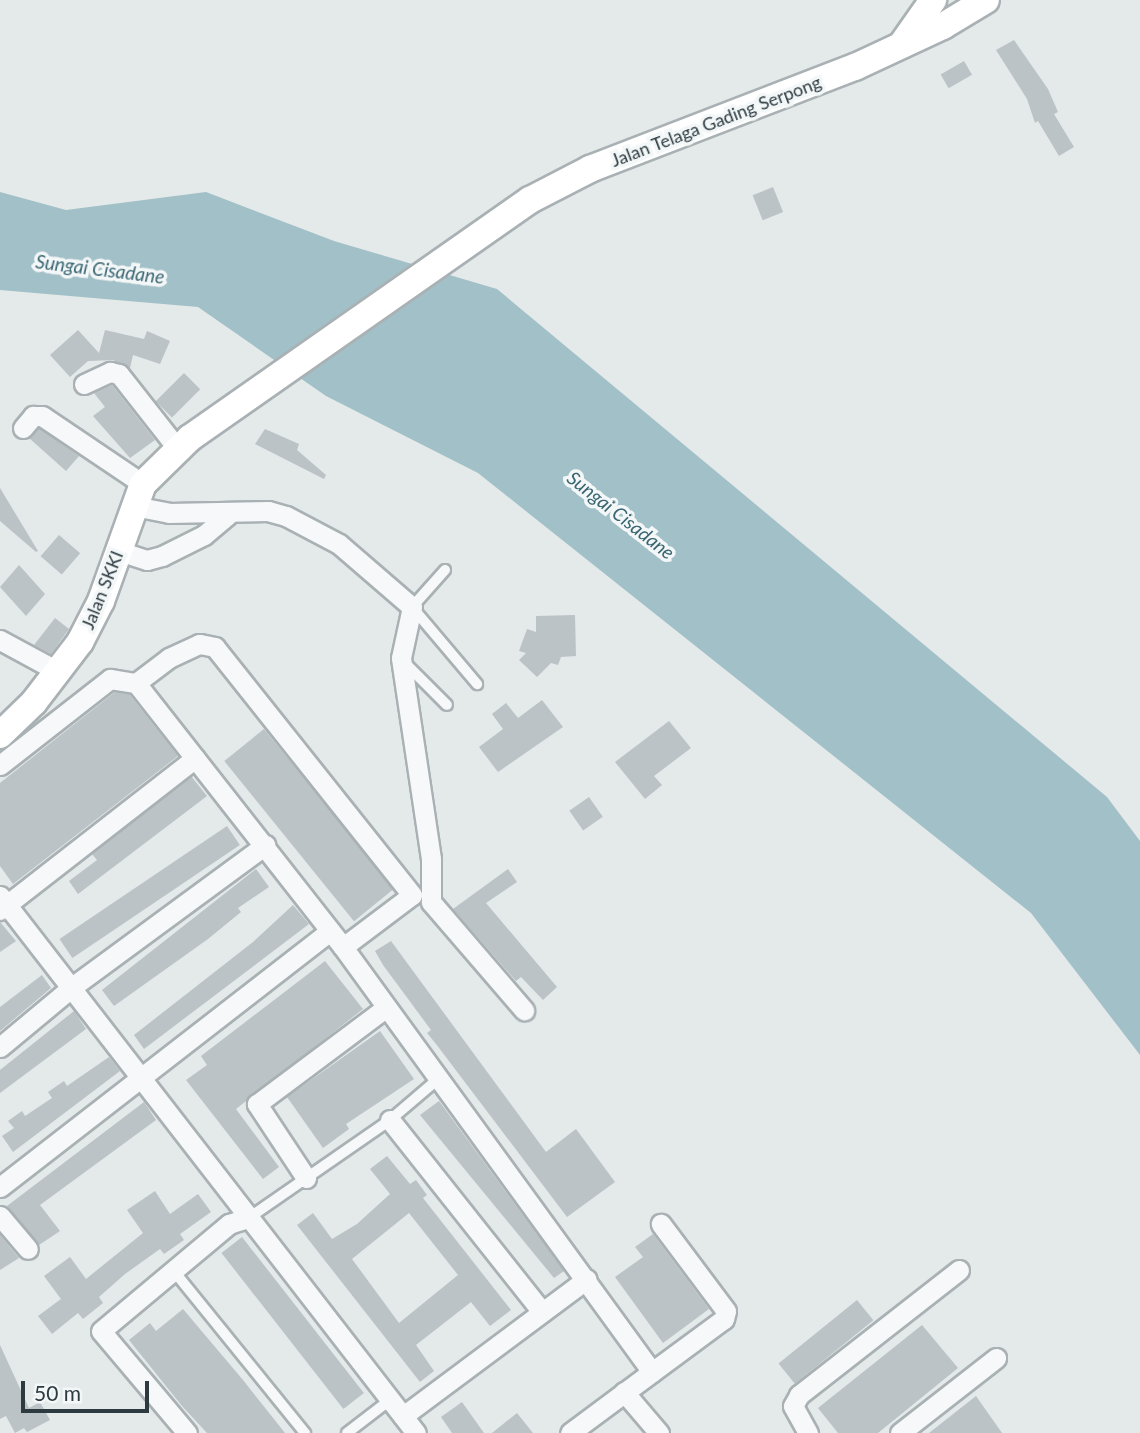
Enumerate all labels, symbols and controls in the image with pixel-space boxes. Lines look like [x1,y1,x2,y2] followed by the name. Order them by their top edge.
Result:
[608,71,824,171] street label: Jalan Telaga Gading Serpong
[34,250,166,288] water label: Sungai Cisadane
[563,466,679,564] water label: Sungai Cisadane
[76,548,128,632] street label: Jalan SKKI
[24,1366,152,1410] scale bar
[34,1380,81,1405] text: 50 m

